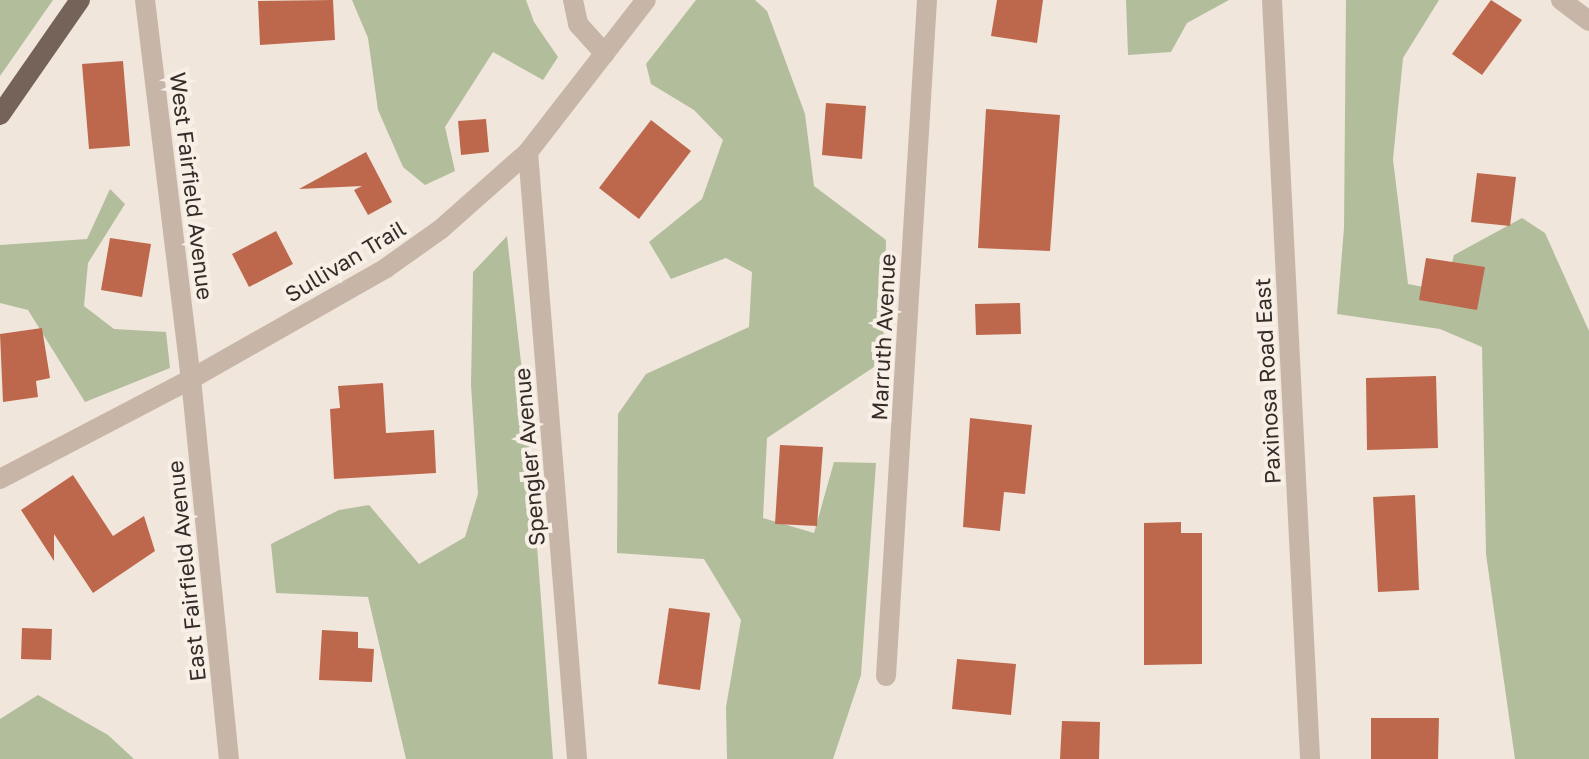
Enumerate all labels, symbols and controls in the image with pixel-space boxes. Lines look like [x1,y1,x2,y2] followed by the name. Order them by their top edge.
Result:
[165,71,219,301] street label: West Fairfield Avenue
[280,215,410,307] street label: Sullivan Trail
[865,253,901,421] street label: Marruth Avenue
[1248,277,1286,485] street label: Paxinosa Road East
[508,367,550,547] street label: Spengler Avenue
[161,459,211,683] street label: East Fairfield Avenue

